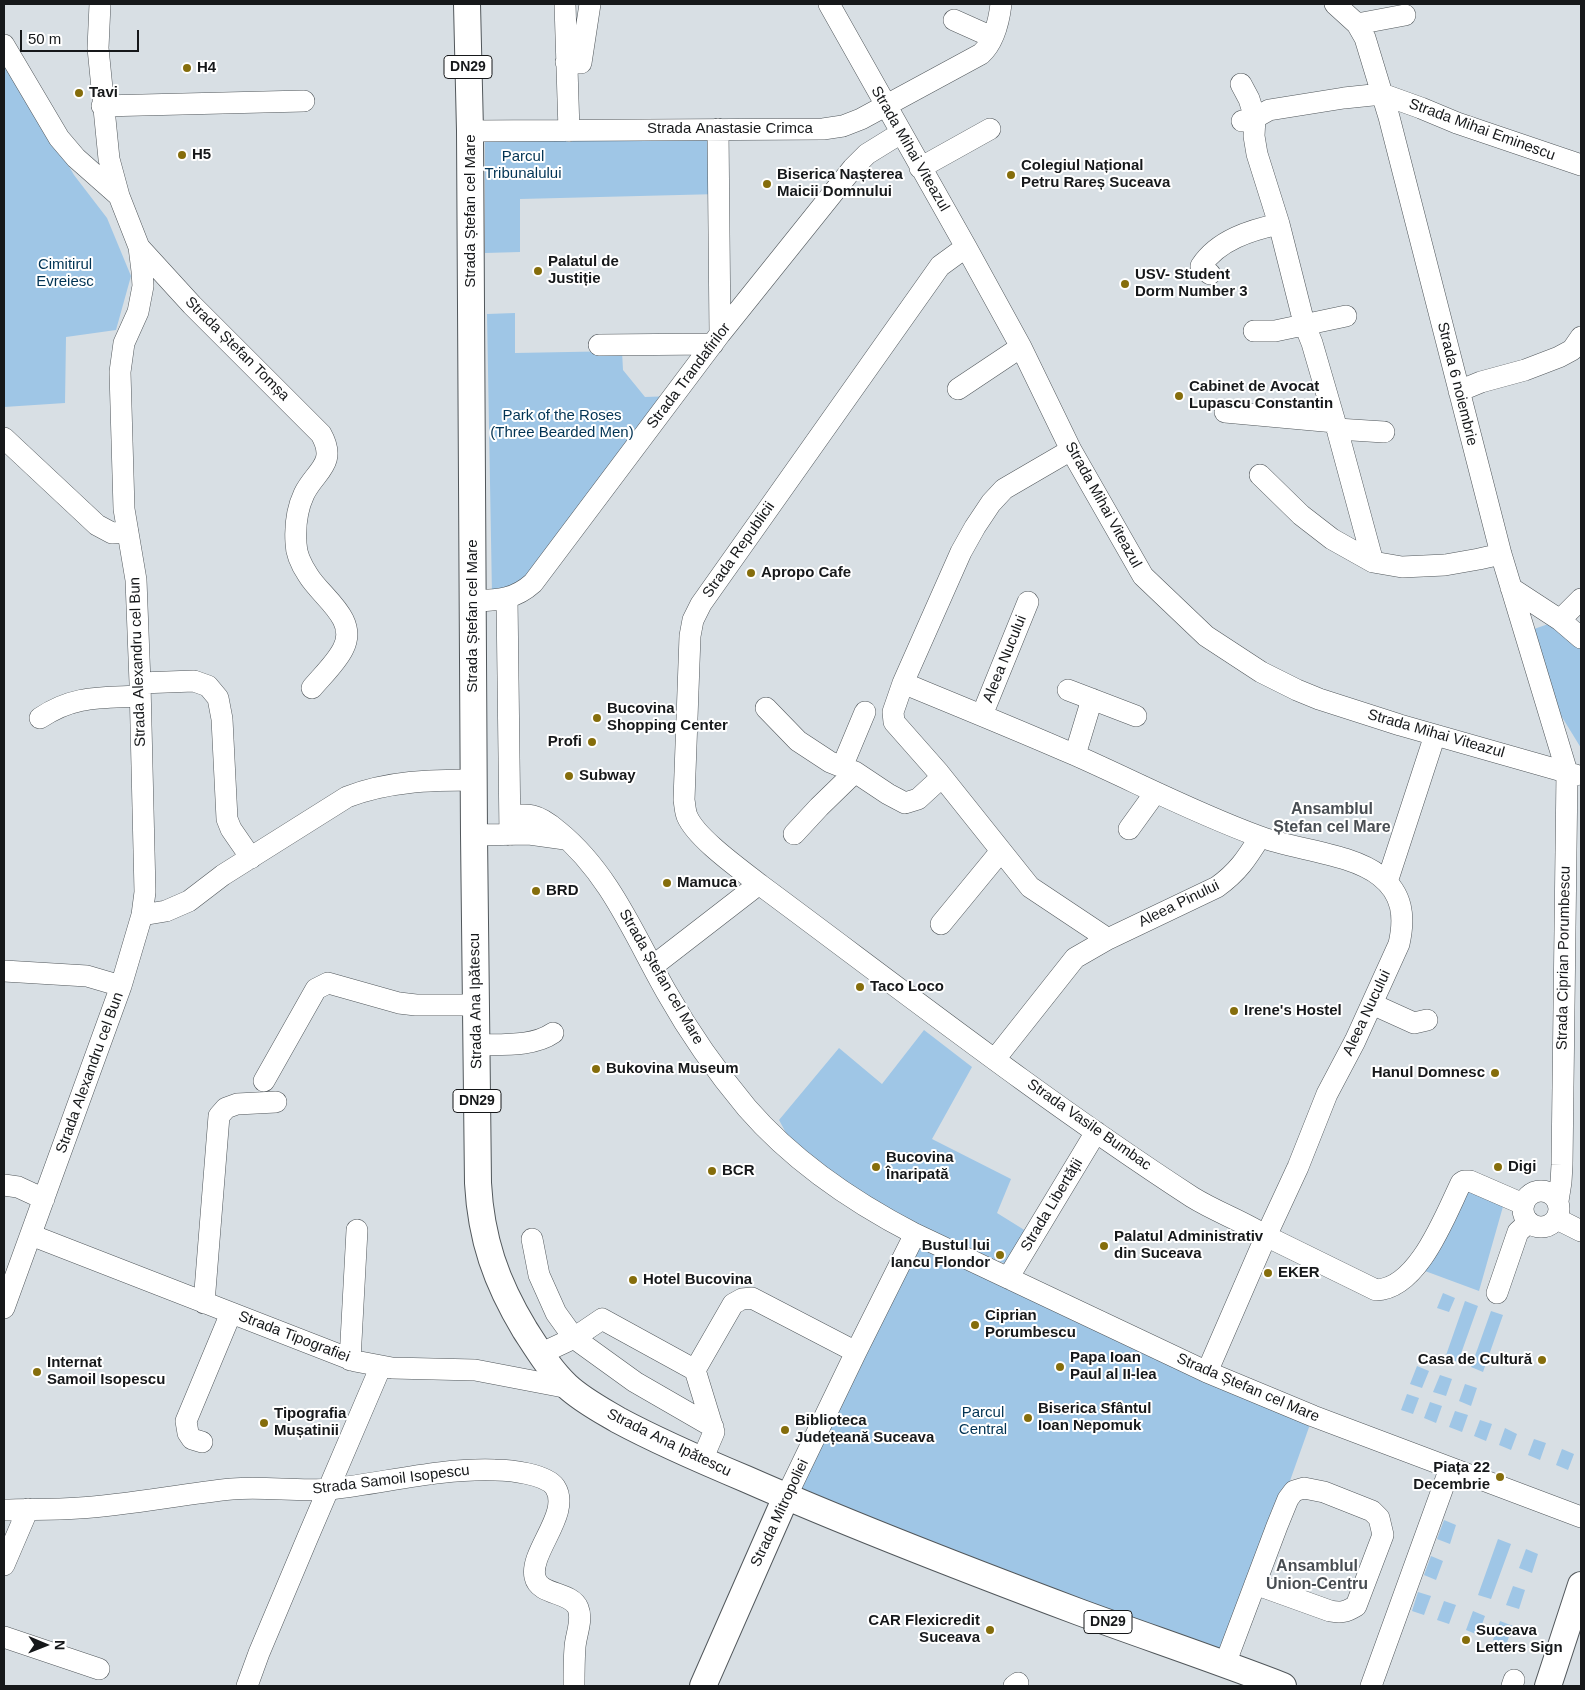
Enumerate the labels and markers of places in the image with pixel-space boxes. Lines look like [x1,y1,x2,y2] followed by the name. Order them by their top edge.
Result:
[197,59,216,77] place label: H4
[181,62,193,74] marker: H4
[89,84,118,102] place label: Tavi
[73,87,85,99] marker: Tavi
[192,146,211,164] place label: H5
[176,149,188,161] marker: H5
[1021,157,1170,192] place label: Colegiul Național Petru Rareș Suceava
[777,166,903,201] place label: Biserica Nașterea Maicii Domnului
[1005,169,1017,181] marker: Colegiul Național Petru Rareș Suceava
[761,178,773,190] marker: Biserica Nașterea Maicii Domnului
[548,253,619,288] place label: Palatul de Justiție
[532,265,544,277] marker: Palatul de Justiție
[1135,266,1248,301] place label: USV- Student Dorm Number 3
[1119,278,1131,290] marker: USV- Student Dorm Number 3
[1189,378,1333,413] place label: Cabinet de Avocat Lupascu Constantin
[1173,390,1185,402] marker: Cabinet de Avocat Lupascu Constantin
[761,564,851,582] place label: Apropo Cafe
[745,567,757,579] marker: Apropo Cafe
[607,700,728,735] place label: Bucovina Shopping Center
[591,712,603,724] marker: Bucovina Shopping Center
[548,733,582,751] place label: Profi
[586,736,598,748] marker: Profi
[579,767,636,785] place label: Subway
[563,770,575,782] marker: Subway
[677,874,737,892] place label: Mamuca
[661,877,673,889] marker: Mamuca
[546,882,578,900] place label: BRD
[530,885,542,897] marker: BRD
[870,978,944,996] place label: Taco Loco
[854,981,866,993] marker: Taco Loco
[1244,1002,1342,1020] place label: Irene's Hostel
[1228,1005,1240,1017] marker: Irene's Hostel
[606,1060,739,1078] place label: Bukovina Museum
[590,1063,602,1075] marker: Bukovina Museum
[1372,1064,1485,1082] place label: Hanul Domnesc
[1489,1067,1501,1079] marker: Hanul Domnesc
[886,1149,954,1184] place label: Bucovina Înaripată
[1508,1158,1536,1176] place label: Digi
[870,1161,882,1173] marker: Bucovina Înaripată
[1492,1161,1504,1173] marker: Digi
[722,1162,754,1180] place label: BCR
[706,1165,718,1177] marker: BCR
[1114,1228,1263,1263] place label: Palatul Administrativ din Suceava
[891,1237,990,1272] place label: Bustul lui Iancu Flondor
[1098,1240,1110,1252] marker: Palatul Administrativ din Suceava
[994,1249,1006,1261] marker: Bustul lui Iancu Flondor
[1278,1264,1320,1282] place label: EKER
[1262,1267,1274,1279] marker: EKER
[643,1271,752,1289] place label: Hotel Bucovina
[627,1274,639,1286] marker: Hotel Bucovina
[985,1307,1076,1342] place label: Ciprian Porumbescu
[969,1319,981,1331] marker: Ciprian Porumbescu
[1070,1349,1157,1384] place label: Papa Ioan Paul al II-lea
[1418,1351,1532,1369] place label: Casa de Cultură
[47,1354,165,1389] place label: Internat Samoil Isopescu
[1536,1354,1548,1366] marker: Casa de Cultură
[1054,1361,1066,1373] marker: Papa Ioan Paul al II-lea
[31,1366,43,1378] marker: Internat Samoil Isopescu
[1038,1400,1151,1435] place label: Biserica Sfântul Ioan Nepomuk
[274,1405,346,1440] place label: Tipografia Mușatinii
[795,1412,934,1447] place label: Biblioteca Județeană Suceava
[1022,1412,1034,1424] marker: Biserica Sfântul Ioan Nepomuk
[258,1417,270,1429] marker: Tipografia Mușatinii
[779,1424,791,1436] marker: Biblioteca Județeană Suceava
[1413,1459,1490,1494] place label: Piața 22 Decembrie
[1494,1471,1506,1483] marker: Piața 22 Decembrie
[868,1612,980,1647] place label: CAR Flexicredit Suceava
[1476,1622,1563,1657] place label: Suceava Letters Sign
[984,1624,996,1636] marker: CAR Flexicredit Suceava
[1460,1634,1472,1646] marker: Suceava Letters Sign

